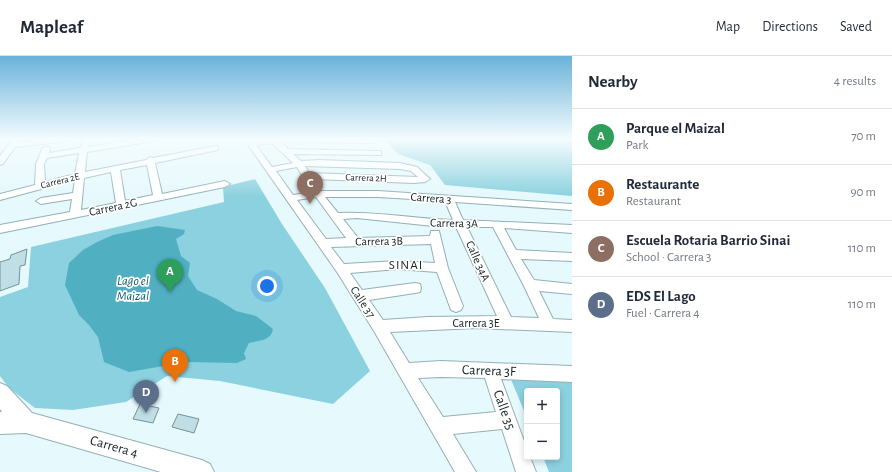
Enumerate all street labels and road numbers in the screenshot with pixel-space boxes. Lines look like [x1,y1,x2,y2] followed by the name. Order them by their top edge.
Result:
[40,171,81,191] street label: Carrera 2E
[345,172,387,184] street label: Carrera 2H
[410,191,452,205] street label: Carrera 3
[88,196,138,218] street label: Carrera 2G
[430,217,478,229] street label: Carrera 3A
[355,235,403,247] street label: Carrera 3B
[464,239,492,283] street label: Calle 34A
[348,284,378,320] street label: Calle 37
[453,317,500,329] street label: Carrera 3E
[462,363,517,379] street label: Carrera 3F
[490,388,518,432] street label: Calle 35
[89,434,140,461] street label: Carrera 4

